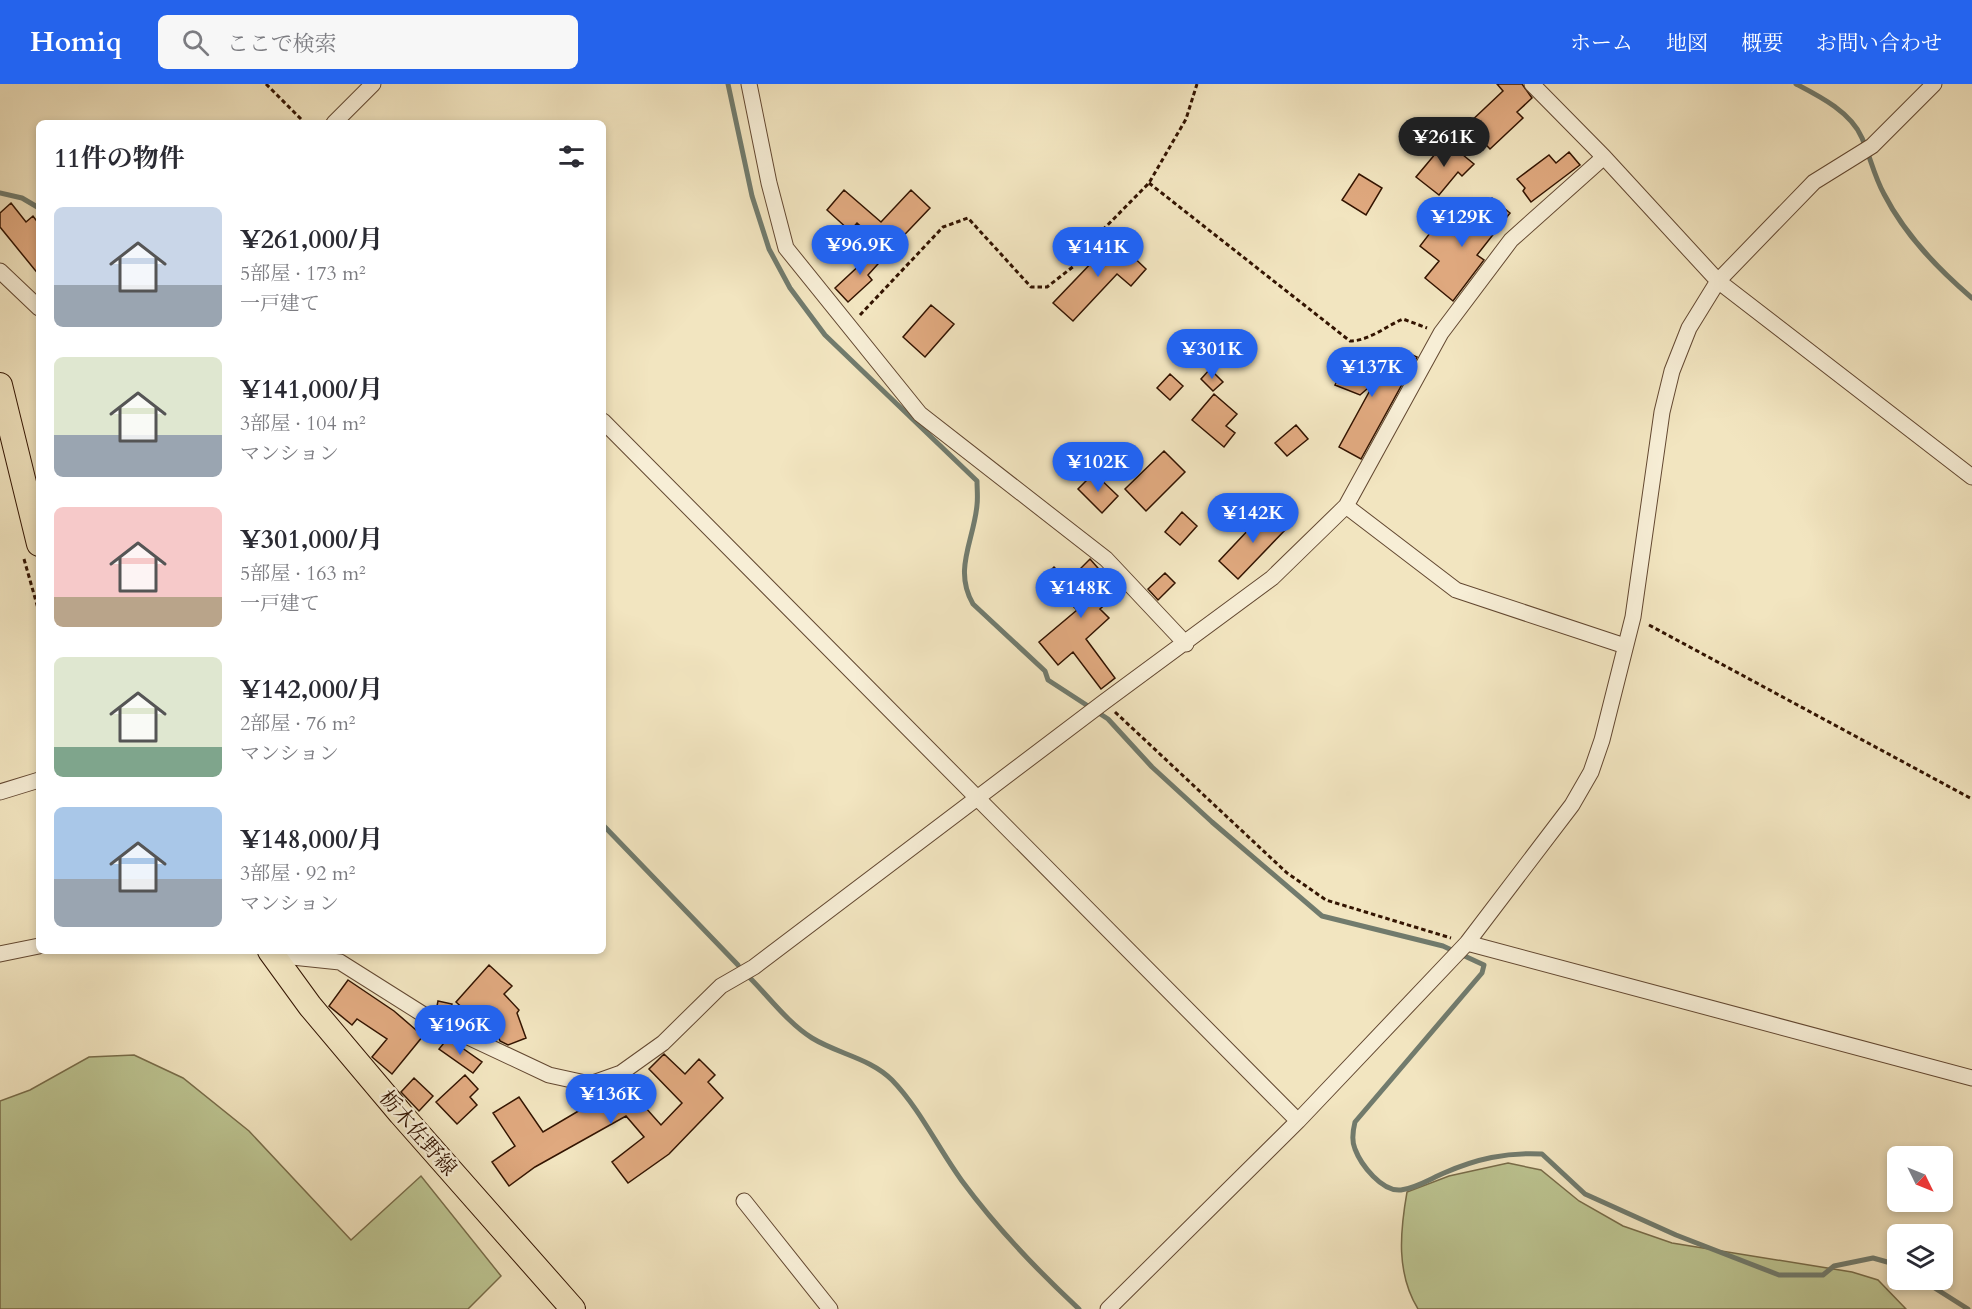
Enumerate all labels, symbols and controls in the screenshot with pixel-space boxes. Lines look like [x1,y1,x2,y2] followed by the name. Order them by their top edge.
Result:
[158,15,578,69] search box
[30,23,122,61] text: Homiq
[179,26,212,59] icon: search
[227,29,337,59] text: ここで検索
[1570,29,1633,58] text: ホーム
[1666,29,1708,58] text: 地図
[1741,29,1783,58] text: 概要
[1816,29,1942,58] text: お問い合わせ
[1402,117,1486,168] pin: ¥261K
[1413,123,1475,150] text: ¥261K
[555,140,588,173] icon: filters
[54,141,185,176] text: 11件の物件
[1420,197,1504,248] pin: ¥129K
[1431,203,1493,230] text: ¥129K
[240,222,383,257] text: ¥261,000/月
[811,225,909,276] pin: ¥96.9K
[1056,227,1140,278] pin: ¥141K
[102,231,174,303] icon: home
[826,231,894,258] text: ¥96.9K
[1067,233,1129,260] text: ¥141K
[240,260,366,287] text: 5部屋 · 173 m²
[240,290,320,317] text: 一戸建て
[1170,329,1254,380] pin: ¥301K
[1181,335,1243,362] text: ¥301K
[1330,347,1414,398] pin: ¥137K
[1341,353,1403,380] text: ¥137K
[240,372,383,407] text: ¥141,000/月
[102,381,174,453] icon: home
[240,410,366,437] text: 3部屋 · 104 m²
[240,440,339,467] text: マンション
[1056,442,1140,493] pin: ¥102K
[1067,448,1129,475] text: ¥102K
[1211,493,1295,544] pin: ¥142K
[1222,499,1284,526] text: ¥142K
[240,522,383,557] text: ¥301,000/月
[102,531,174,603] icon: home
[240,560,366,587] text: 5部屋 · 163 m²
[1039,568,1123,619] pin: ¥148K
[1050,574,1112,601] text: ¥148K
[240,590,320,617] text: 一戸建て
[240,672,383,707] text: ¥142,000/月
[102,681,174,753] icon: home
[240,710,356,737] text: 2部屋 · 76 m²
[240,740,339,767] text: マンション
[240,822,383,857] text: ¥148,000/月
[102,831,174,903] icon: home
[240,860,356,887] text: 3部屋 · 92 m²
[240,890,339,917] text: マンション
[418,1005,502,1056] pin: ¥196K
[429,1011,491,1038] text: ¥196K
[569,1074,653,1125] pin: ¥136K
[580,1080,642,1107] text: ¥136K
[372,1084,463,1182] street label: 栃木佐野線
[1887,1146,1953,1212] north arrow
[1887,1146,1953,1290] map controls
[1887,1224,1953,1290] button: layers

